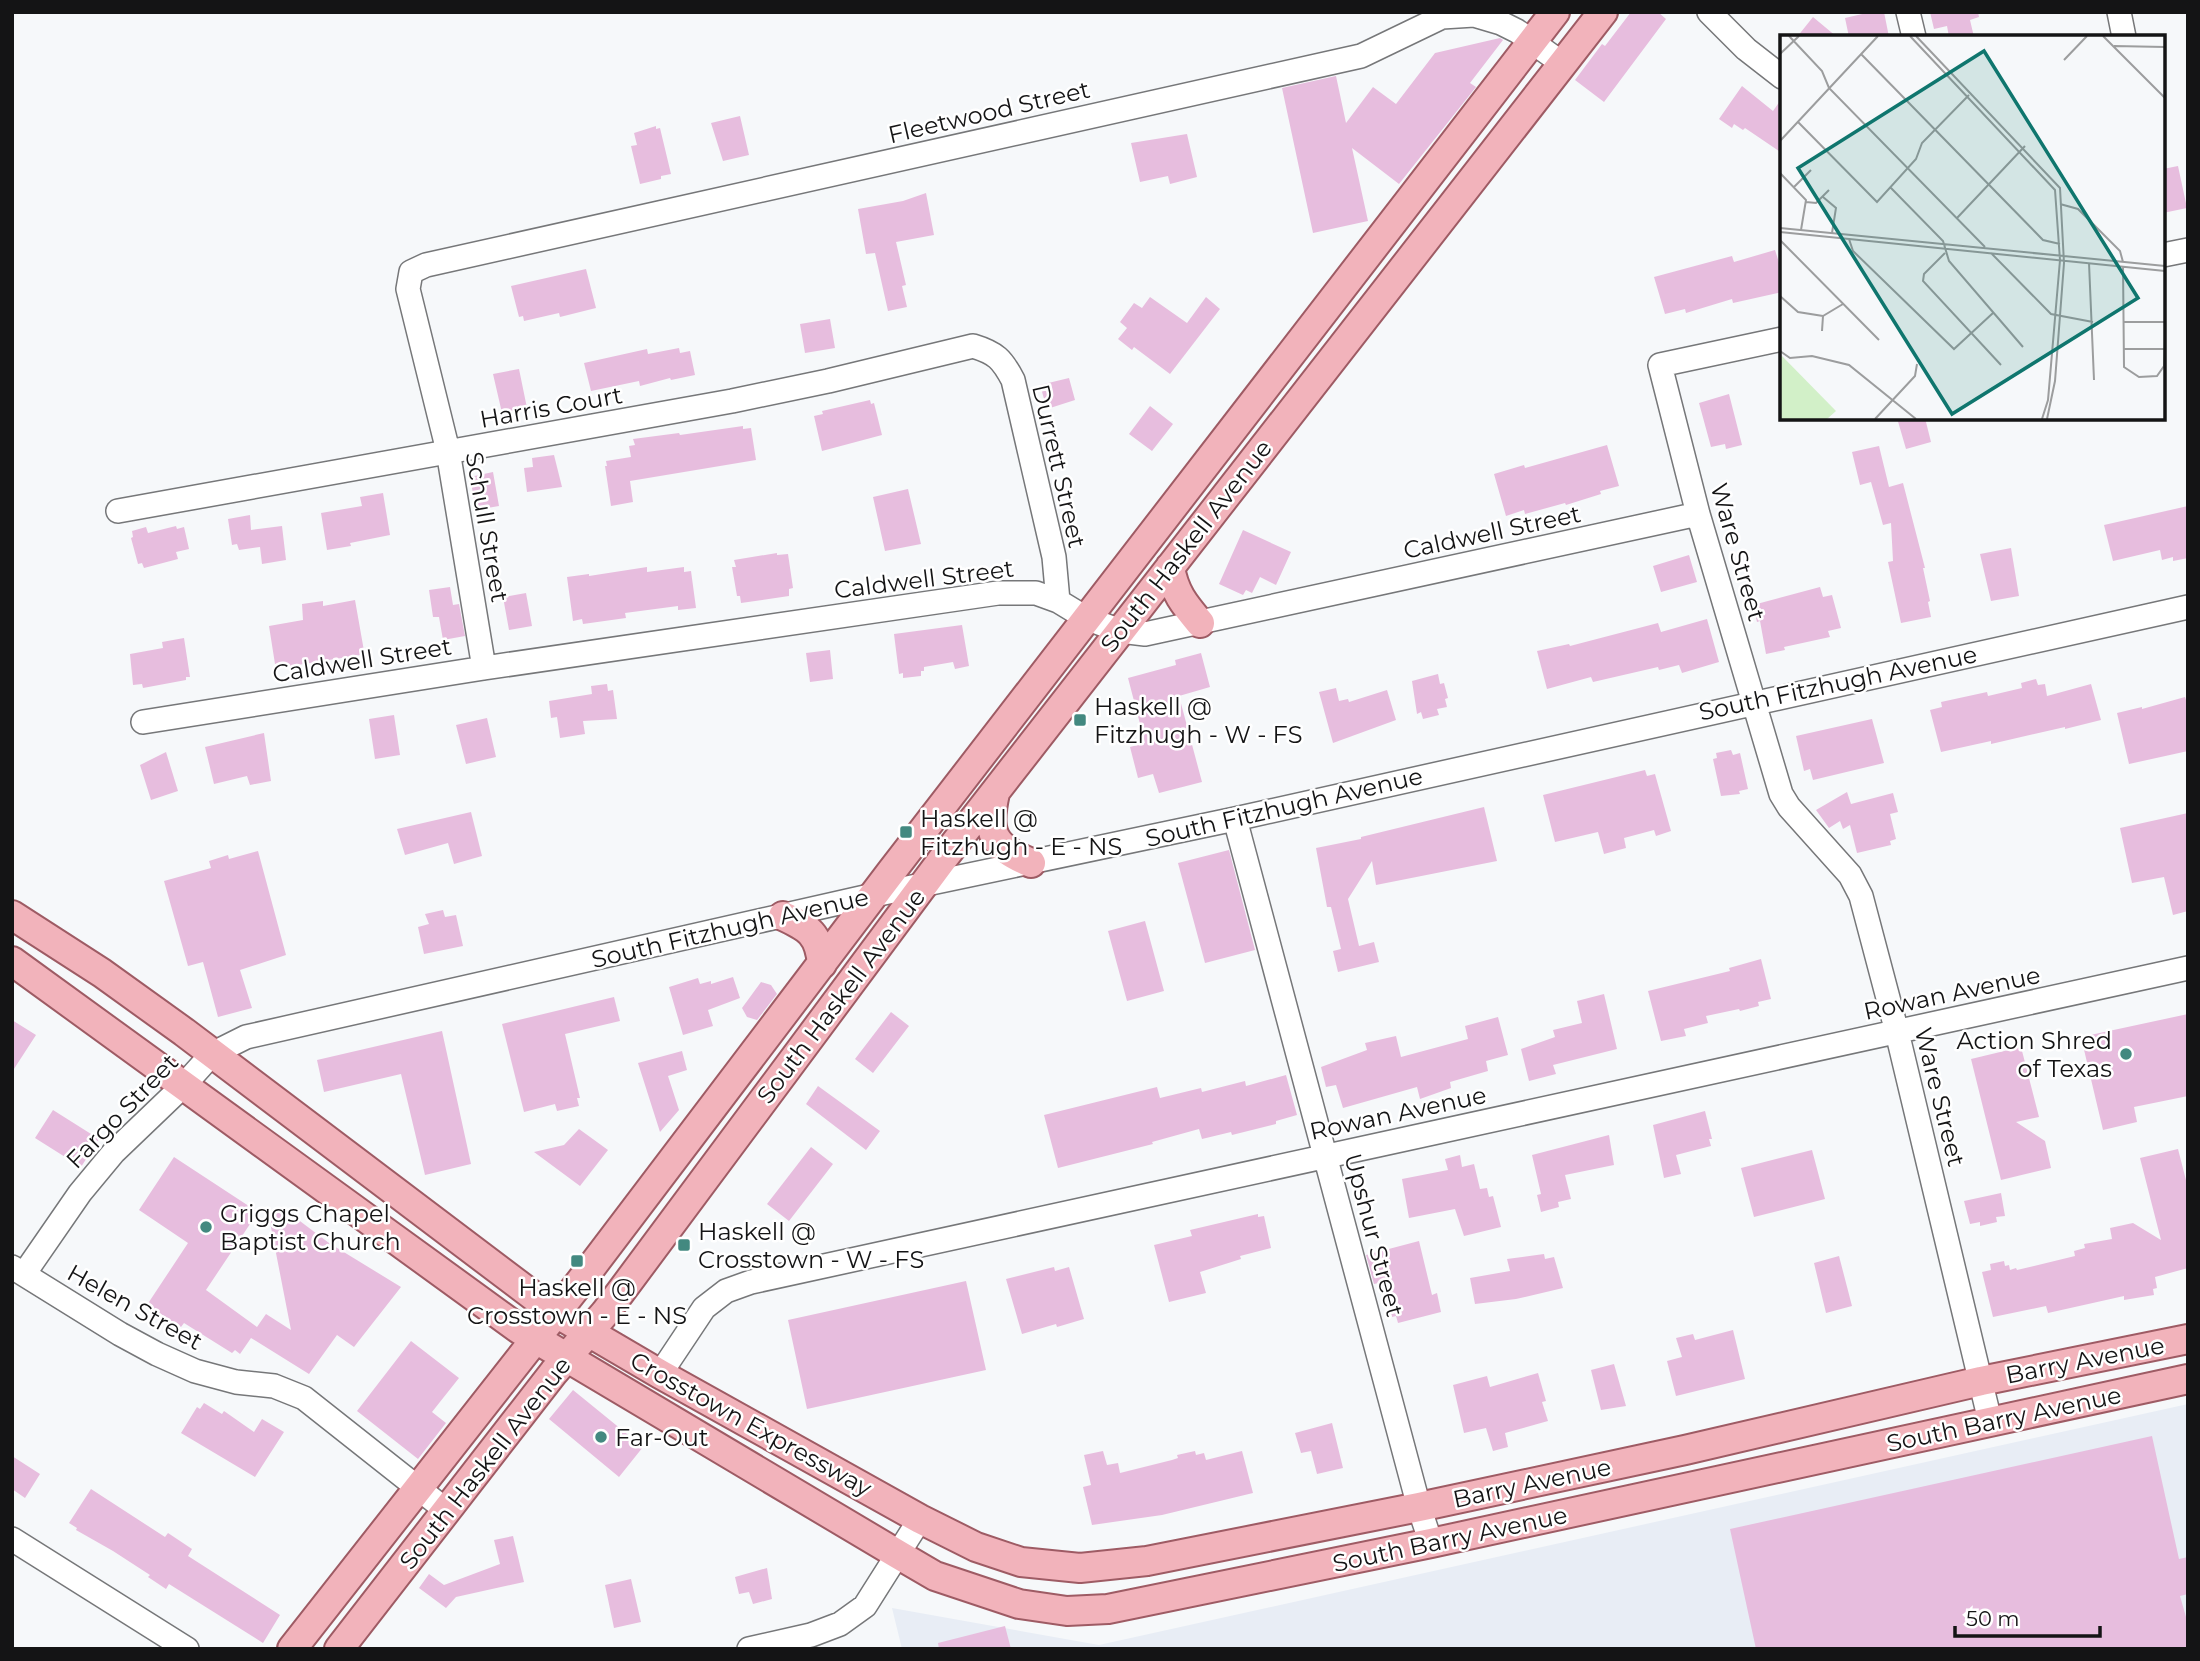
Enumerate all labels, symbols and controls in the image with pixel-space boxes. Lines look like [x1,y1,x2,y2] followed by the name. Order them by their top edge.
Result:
[1780,35,2165,420] inset map
[885,75,1093,149] street label: Fleetwood Street
[477,380,625,434] street label: Harris Court
[1026,381,1092,551] street label: Durrett Street
[1094,434,1278,658] street label: South Haskell Avenue
[460,450,515,605] street label: Schull Street
[1704,480,1772,625] street label: Ware Street
[1401,499,1584,565] street label: Caldwell Street
[833,554,1016,604] street label: Caldwell Street
[270,632,454,688] street label: Caldwell Street
[1696,639,1980,727] street label: South Fitzhugh Avenue
[1094,692,1303,749] place label: Haskell @ Fitzhugh - W - FS
[1072,712,1088,728] marker: Haskell @ Fitzhugh - W - FS
[1143,761,1425,853] street label: South Fitzhugh Avenue
[920,804,1122,861] place label: Haskell @ Fitzhugh - E - NS
[898,824,914,840] marker: Haskell @ Fitzhugh - E - NS
[589,882,871,974] street label: South Fitzhugh Avenue
[751,883,931,1109] street label: South Haskell Avenue
[1861,960,2043,1026] street label: Rowan Avenue
[1909,1025,1971,1170] street label: Ware Street
[1956,1026,2112,1083] place label: Action Shred of Texas
[2118,1046,2134,1062] marker: Action Shred of Texas
[60,1047,184,1174] street label: Fargo Street
[1307,1080,1489,1146] street label: Rowan Avenue
[1338,1150,1410,1320] street label: Upshur Street
[220,1199,401,1256] place label: Griggs Chapel Baptist Church
[698,1217,924,1274] place label: Haskell @ Crosstown - W - FS
[198,1219,214,1235] marker: Griggs Chapel Baptist Church
[676,1237,692,1253] marker: Haskell @ Crosstown - W - FS
[569,1253,585,1269] marker: Haskell @ Crosstown - E - NS
[62,1258,208,1356] street label: Helen Street
[467,1273,687,1330] place label: Haskell @ Crosstown - E - NS
[2003,1330,2167,1390] street label: Barry Avenue
[625,1346,877,1502] street label: Crosstown Expressway
[393,1351,577,1575] street label: South Haskell Avenue
[1884,1380,2124,1458] street label: South Barry Avenue
[615,1423,709,1452] place label: Far-Out
[593,1429,609,1445] marker: Far-Out
[1450,1452,1614,1514] street label: Barry Avenue
[1330,1500,1570,1578] street label: South Barry Avenue
[1955,1594,2100,1638] scale bar
[1966,1606,2020,1631] text: 50 m

